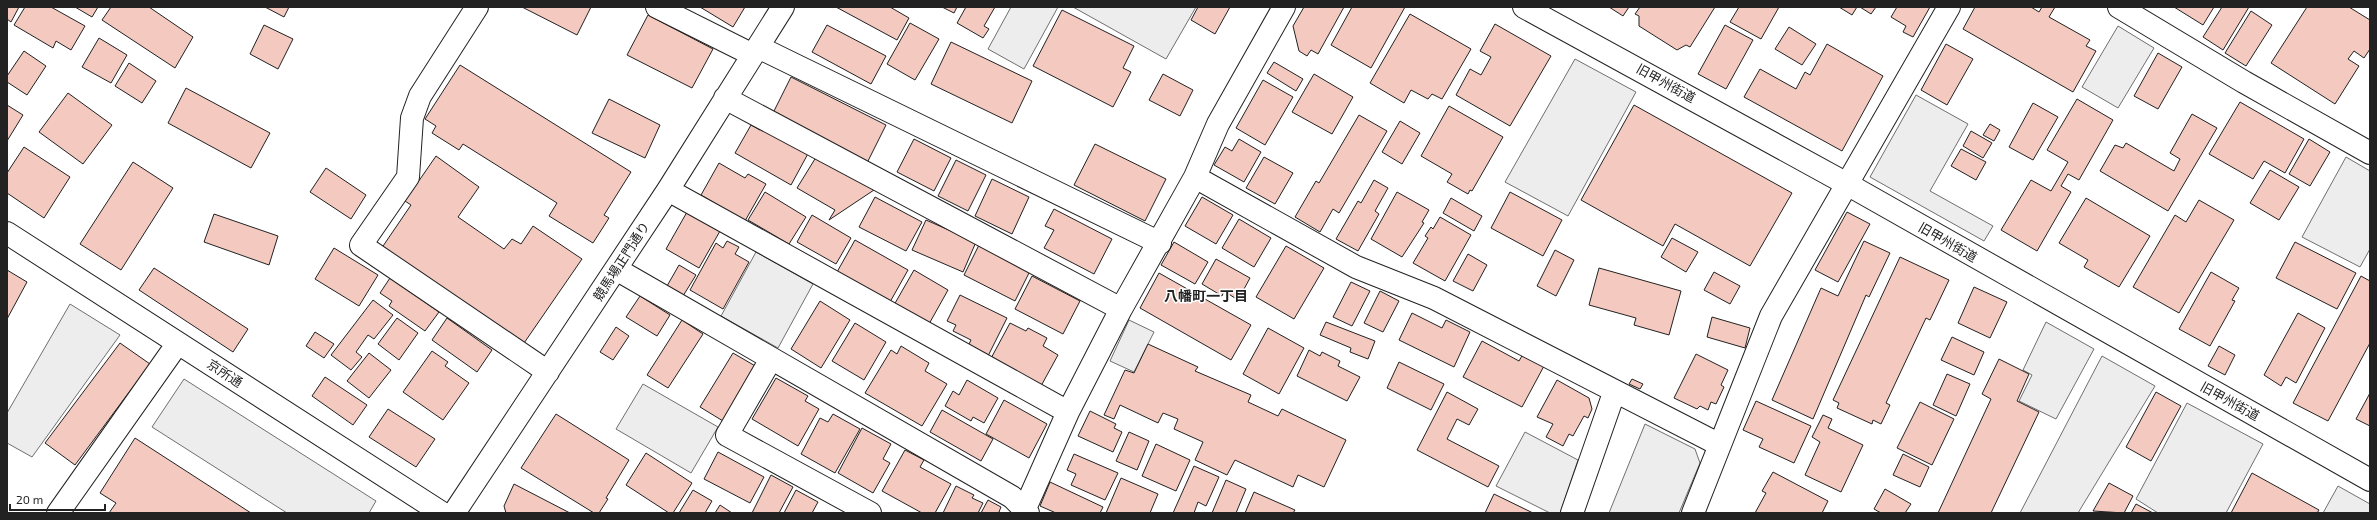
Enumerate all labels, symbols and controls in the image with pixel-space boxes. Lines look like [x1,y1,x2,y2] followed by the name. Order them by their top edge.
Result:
[1634,60,1698,106] street label: 旧甲州街道
[590,218,652,304] street label: 競馬場正門通り
[1916,219,1980,265] street label: 旧甲州街道
[1164,287,1248,304] district label: 八幡町一丁目
[204,356,246,390] street label: 京所通
[2198,378,2262,424] street label: 旧甲州街道
[10,486,105,512] scale bar
[16,492,43,506] text: 20 m

